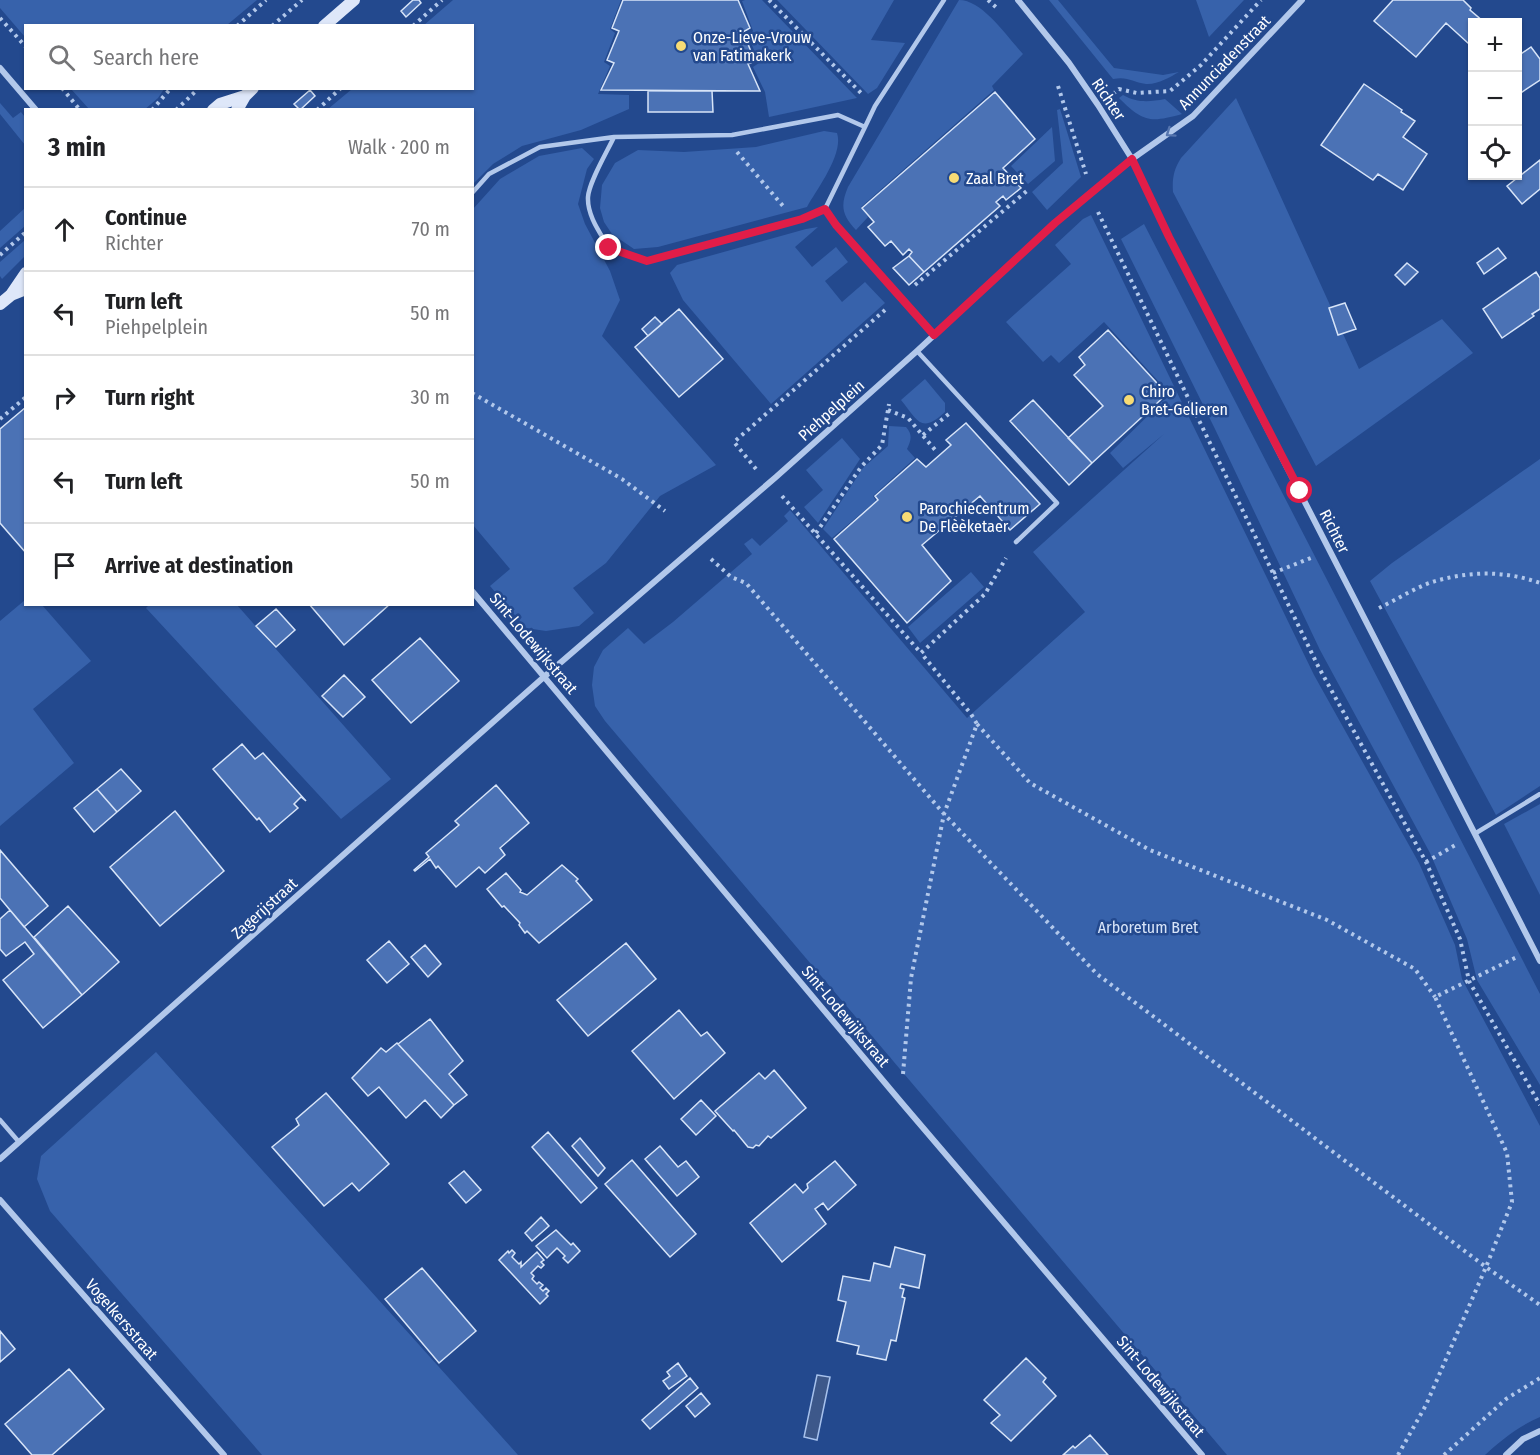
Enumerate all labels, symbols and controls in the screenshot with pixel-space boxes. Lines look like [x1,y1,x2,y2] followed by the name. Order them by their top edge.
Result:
[1175,11,1275,113] street label: Annunciadenstraat
[1468,18,1522,180] map controls
[1468,18,1522,72] button: +
[24,24,474,90] search box
[693,28,812,65] place label: Onze-Lieve-Vrouw van Fatimakerk
[674,39,688,53] marker: Onze-Lieve-Vrouw van Fatimakerk
[45,41,78,74] icon: search
[93,44,199,71] text: Search here
[1468,72,1522,126] button: −
[1088,75,1130,124] street label: Richter
[1165,126,1176,137] one-way arrow
[1468,126,1522,180] button: locate
[48,132,106,163] text: 3 min
[348,135,450,159] text: Walk · 200 m
[966,169,1025,188] place label: Zaal Bret
[947,171,961,185] marker: Zaal Bret
[105,204,187,231] text: Continue
[48,213,81,246] icon: ahead
[412,217,450,241] text: 70 m
[105,231,163,255] text: Richter
[595,234,621,260] route end
[105,288,183,315] text: Turn left
[48,297,81,330] icon: left
[410,301,450,325] text: 50 m
[105,315,208,339] text: Piehpelplein
[794,376,868,445] street label: Piehpelplein
[48,381,81,414] icon: right
[1141,382,1228,419] place label: Chiro Bret-Gelieren
[105,384,194,411] text: Turn right
[410,385,450,409] text: 30 m
[1122,393,1136,407] marker: Chiro Bret-Gelieren
[48,465,81,498] icon: left
[105,468,183,495] text: Turn left
[410,469,450,493] text: 50 m
[1286,477,1312,503] route start
[919,499,1030,536] place label: Parochiecentrum De Flèèketaer
[1316,506,1354,557] street label: Richter
[900,510,914,524] marker: Parochiecentrum De Flèèketaer
[48,549,81,582] icon: arrive
[105,552,293,579] text: Arrive at destination
[486,589,582,698] street label: Sint-Lodewijkstraat
[228,873,302,943] street label: Zagerijstraat
[1098,918,1199,937] park label: Arboretum Bret
[798,962,894,1071] street label: Sint-Lodewijkstraat
[81,1275,162,1364] street label: Vogelkersstraat
[1113,1332,1209,1441] street label: Sint-Lodewijkstraat

